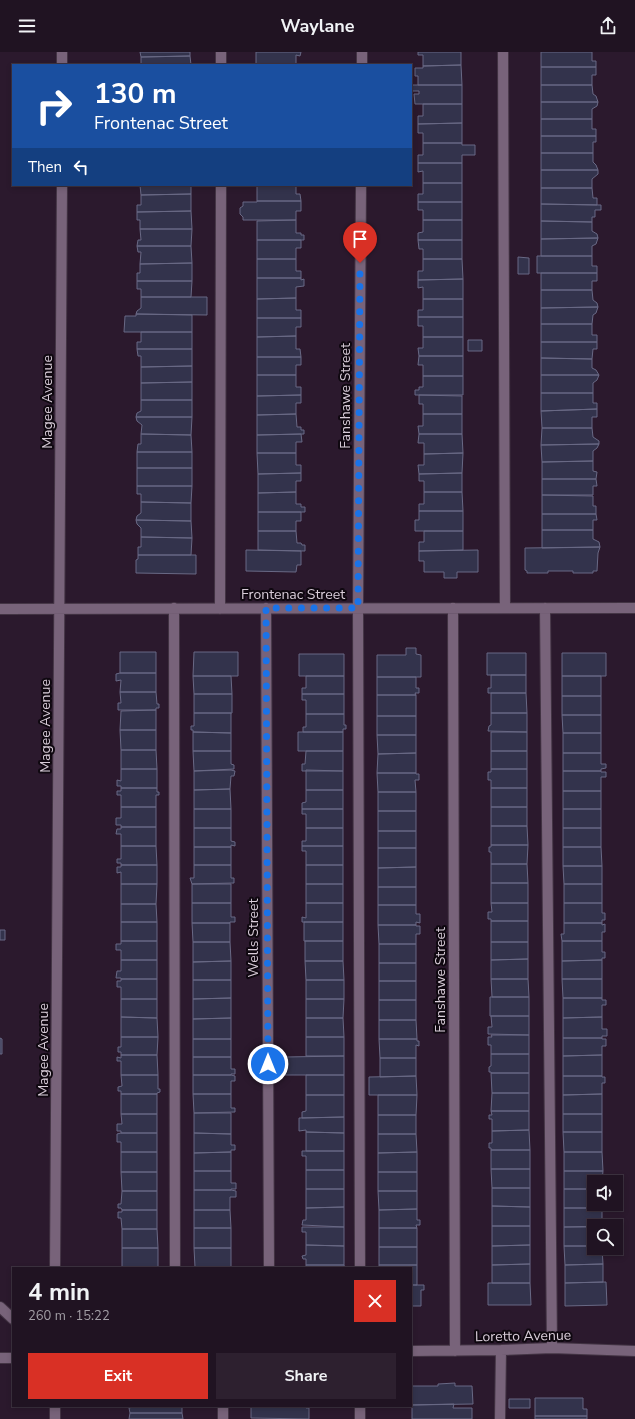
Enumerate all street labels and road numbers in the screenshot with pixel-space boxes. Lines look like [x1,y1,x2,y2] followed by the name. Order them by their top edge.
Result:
[336,343,355,449] street label: Fanshawe Street
[38,355,57,449] street label: Magee Avenue
[241,585,345,604] street label: Frontenac Street
[36,679,55,773] street label: Magee Avenue
[244,899,263,977] street label: Wells Street
[431,927,450,1033] street label: Fanshawe Street
[34,1003,53,1097] street label: Magee Avenue
[475,1326,571,1346] street label: Loretto Avenue

